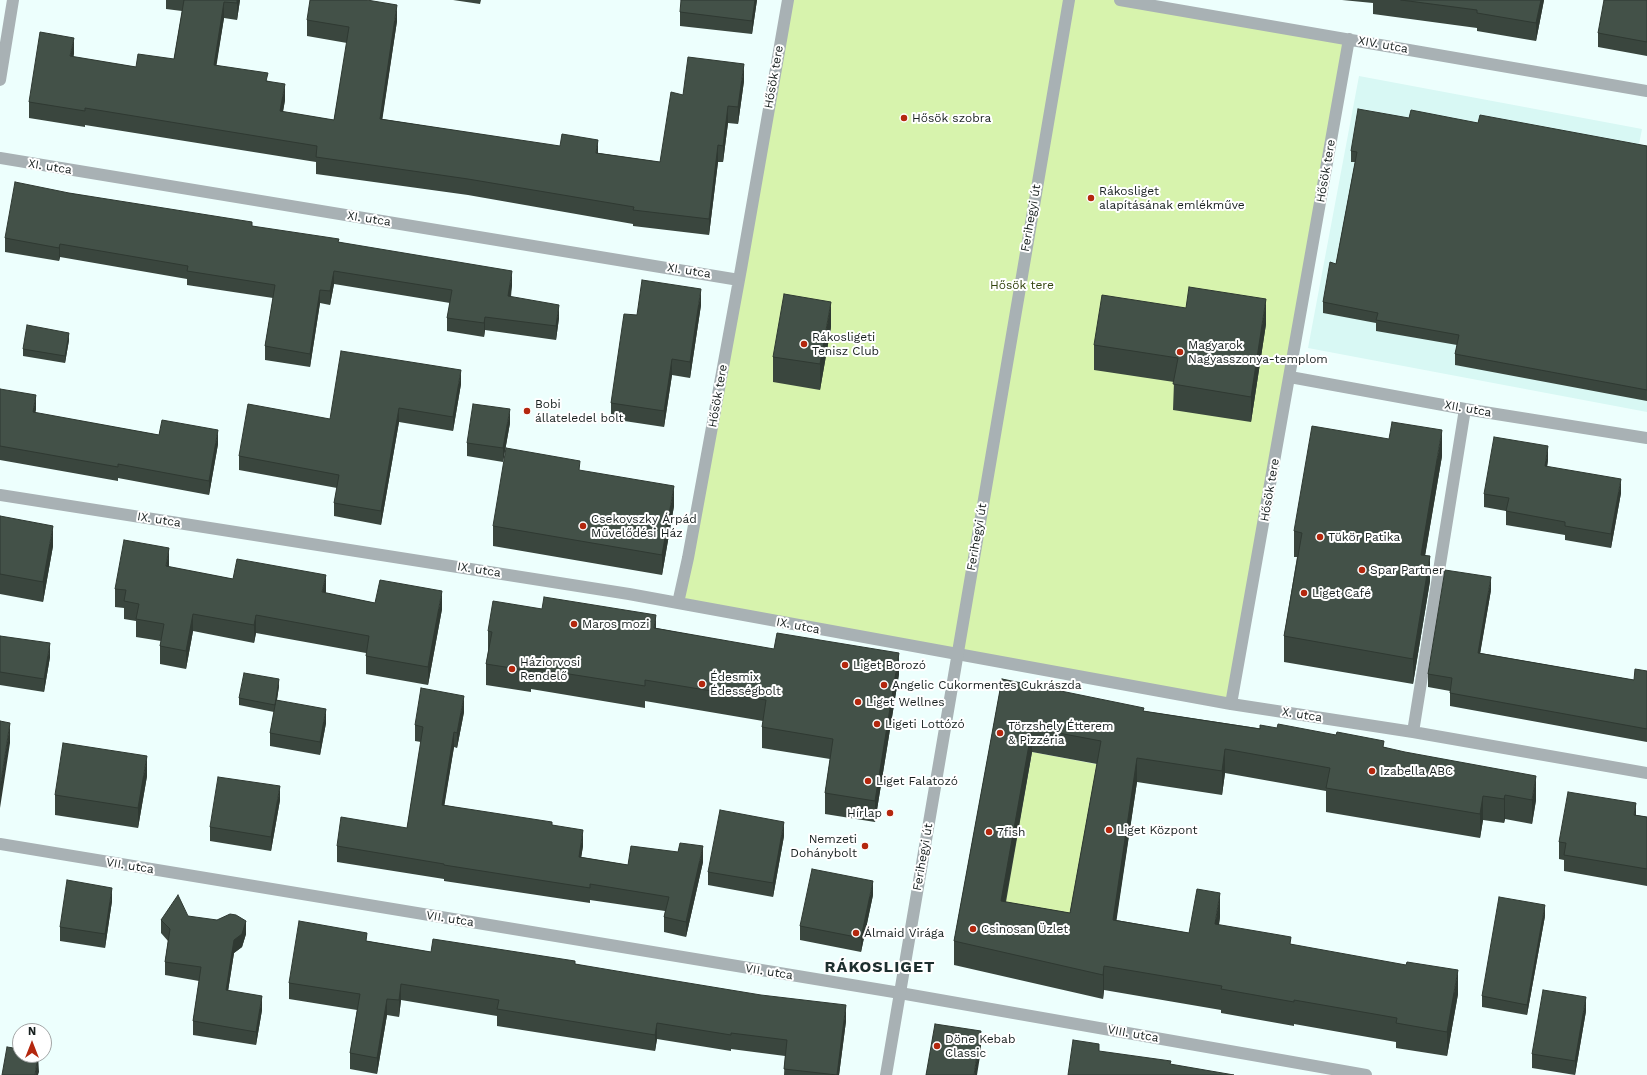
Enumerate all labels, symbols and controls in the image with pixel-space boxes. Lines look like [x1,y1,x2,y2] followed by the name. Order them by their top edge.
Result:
[1357,34,1409,56] street label: XIV. utca
[761,44,787,110] street label: Hősök tere
[912,111,991,125] place label: Hősök szobra
[899,113,909,123] marker: Hősök szobra
[1313,138,1339,204] street label: Hősök tere
[27,156,73,178] street label: XI. utca
[1018,183,1044,253] street label: Ferihegyi út
[1099,184,1245,212] place label: Rákosliget alapításának emlékműve
[1086,193,1096,203] marker: Rákosliget alapításának emlékműve
[346,208,392,230] street label: XI. utca
[666,260,712,282] street label: XI. utca
[990,278,1054,292] park label: Hősök tere
[812,330,879,358] place label: Rákosligeti Tenisz Club
[1188,338,1328,366] place label: Magyarok Nagyasszonya-templom
[799,339,809,349] marker: Rákosligeti Tenisz Club
[1175,347,1185,357] marker: Magyarok Nagyasszonya-templom
[705,363,731,429] street label: Hősök tere
[535,397,624,425] place label: Bobi állateledel bolt
[1443,398,1493,420] street label: XII. utca
[522,406,532,416] marker: Bobi állateledel bolt
[1257,457,1283,523] street label: Hősök tere
[964,502,990,572] street label: Ferihegyi út
[136,509,182,531] street label: IX. utca
[591,512,697,540] place label: Csekovszky Árpád Művelődési Ház
[578,521,588,531] marker: Csekovszky Árpád Művelődési Ház
[1328,530,1400,544] place label: Tükör Patika
[1315,532,1325,542] marker: Tükör Patika
[456,559,502,581] street label: IX. utca
[1370,563,1444,577] place label: Spar Partner
[1357,565,1367,575] marker: Spar Partner
[1312,586,1371,600] place label: Liget Café
[1299,588,1309,598] marker: Liget Café
[775,615,821,637] street label: IX. utca
[582,617,649,631] place label: Maros mozi
[569,619,579,629] marker: Maros mozi
[520,655,580,683] place label: Háziorvosi Rendelő
[853,658,926,672] place label: Liget Borozó
[840,660,850,670] marker: Liget Borozó
[507,664,517,674] marker: Háziorvosi Rendelő
[710,670,781,698] place label: Édesmix Édességbolt
[892,678,1082,692] place label: Angelic Cukormentes Cukrászda
[697,679,707,689] marker: Édesmix Édességbolt
[879,680,889,690] marker: Angelic Cukormentes Cukrászda
[866,695,945,709] place label: Liget Wellnes
[853,697,863,707] marker: Liget Wellnes
[1281,705,1323,725] street label: X. utca
[885,717,965,731] place label: Ligeti Lottózó
[872,719,882,729] marker: Ligeti Lottózó
[1008,719,1113,747] place label: Törzshely Étterem & Pizzéria
[995,728,1005,738] marker: Törzshely Étterem & Pizzéria
[1380,764,1453,778] place label: Izabella ABC
[1367,766,1377,776] marker: Izabella ABC
[876,774,958,788] place label: Liget Falatozó
[863,776,873,786] marker: Liget Falatozó
[847,806,882,820] place label: Hírlap
[885,808,895,818] marker: Hírlap
[910,822,936,892] street label: Ferihegyi út
[1117,823,1198,837] place label: Liget Központ
[997,825,1025,839] place label: 7fish
[1104,825,1114,835] marker: Liget Központ
[984,827,994,837] marker: 7fish
[790,832,857,860] place label: Nemzeti Dohánybolt
[860,841,870,851] marker: Nemzeti Dohánybolt
[105,855,155,877] street label: VII. utca
[425,908,475,930] street label: VII. utca
[981,922,1068,936] place label: Csinosan Üzlet
[968,924,978,934] marker: Csinosan Üzlet
[864,926,944,940] place label: Álmaid Virága
[851,928,861,938] marker: Álmaid Virága
[825,957,935,977] district label: RÁKOSLIGET
[744,961,794,983] street label: VII. utca
[1106,1022,1160,1046] street label: VIII. utca
[12,1023,52,1063] north arrow
[28,1025,36,1038] text: N
[945,1032,1015,1060] place label: Döne Kebab Classic
[932,1041,942,1051] marker: Döne Kebab Classic

